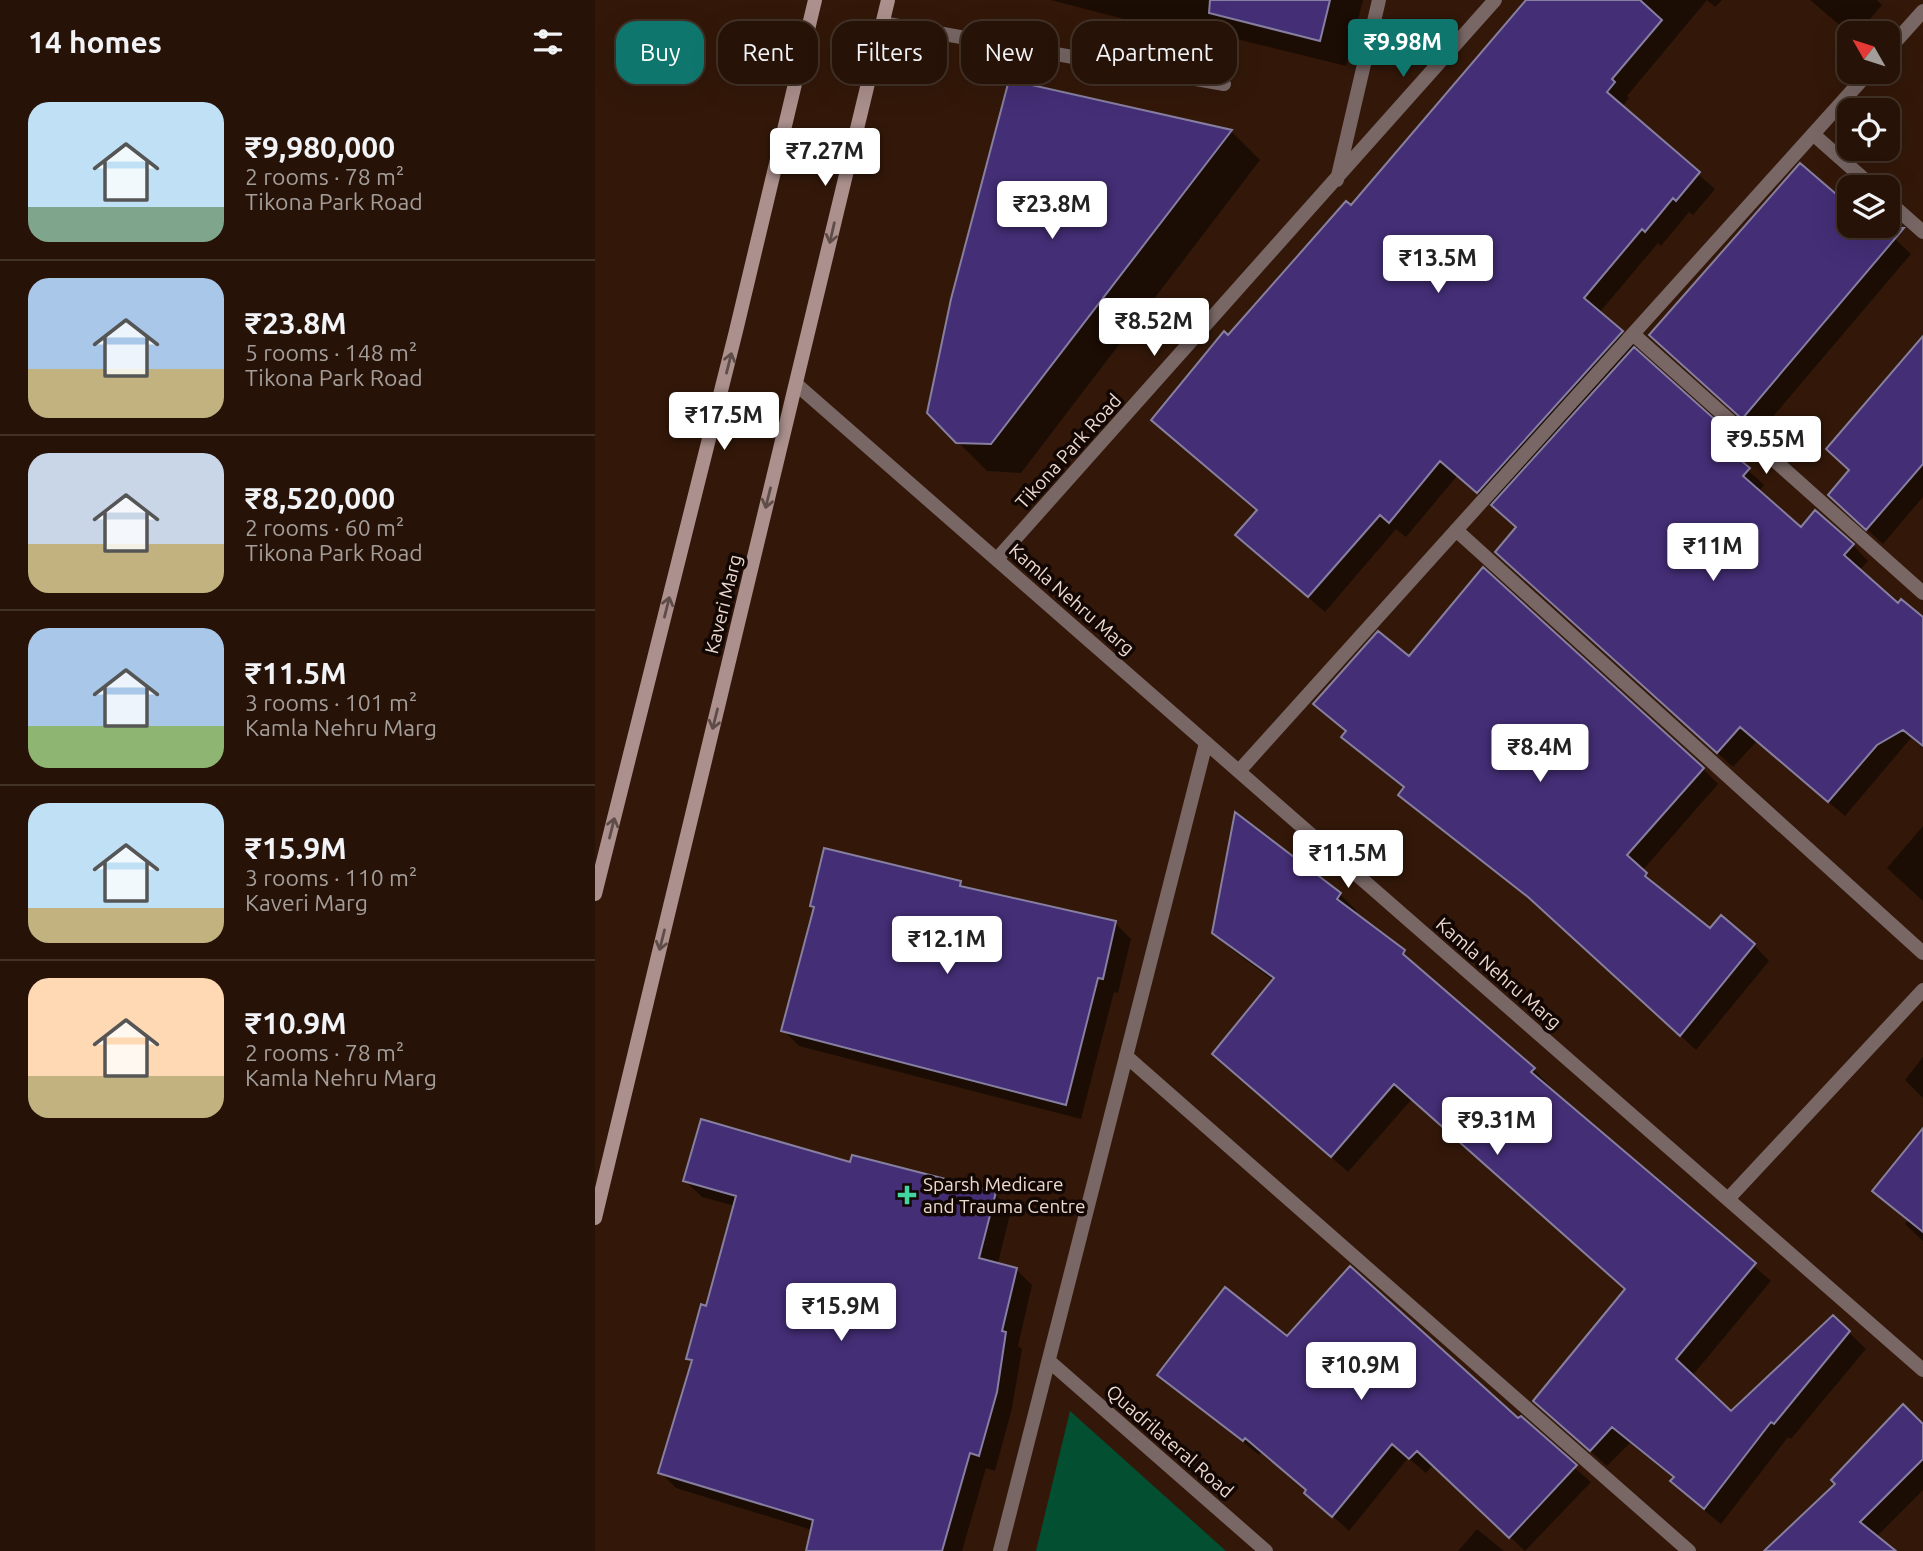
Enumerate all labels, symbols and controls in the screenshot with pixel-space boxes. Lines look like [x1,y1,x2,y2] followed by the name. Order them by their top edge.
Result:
[1346,20,1460,79] pin: ₹9.98M
[616,21,704,84] chip: Buy
[718,21,818,84] chip: Rent
[832,21,947,84] chip: Filters
[961,21,1058,84] chip: New
[1072,21,1237,84] chip: Apartment
[1837,21,1901,84] north arrow
[1837,21,1900,238] map controls
[529,23,567,61] icon: filters
[28,25,162,59] text: 14 homes
[1364,29,1442,54] text: ₹9.98M
[1837,98,1900,161] button: locate
[768,128,882,188] pin: ₹7.27M
[84,130,168,214] icon: home
[245,130,395,164] text: ₹9,980,000
[786,138,864,163] text: ₹7.27M
[245,164,404,189] text: 2 rooms · 78 m²
[1837,175,1900,238] button: layers
[995,182,1109,241] pin: ₹23.8M
[245,189,423,214] text: Tikona Park Road
[1013,191,1091,216] text: ₹23.8M
[825,221,838,244] one-way arrow
[1381,236,1495,295] pin: ₹13.5M
[1399,245,1477,270] text: ₹13.5M
[1097,298,1211,358] pin: ₹8.52M
[84,306,168,390] icon: home
[245,306,347,340] text: ₹23.8M
[1115,308,1193,333] text: ₹8.52M
[245,340,417,365] text: 5 rooms · 148 m²
[723,352,736,374] one-way arrow
[245,365,423,390] text: Tikona Park Road
[1011,389,1125,513] street label: Tikona Park Road
[667,392,781,452] pin: ₹17.5M
[685,402,763,427] text: ₹17.5M
[1709,416,1823,476] pin: ₹9.55M
[1727,426,1805,451] text: ₹9.55M
[84,481,168,565] icon: home
[245,481,395,515] text: ₹8,520,000
[761,486,775,509] one-way arrow
[245,515,404,540] text: 2 rooms · 60 m²
[1672,524,1754,583] pin: ₹11M
[1683,533,1743,558] text: ₹11M
[1005,539,1139,659] street label: Kamla Nehru Marg
[245,540,423,565] text: Tikona Park Road
[700,552,746,656] street label: Kaveri Marg
[661,596,674,619] one-way arrow
[84,656,168,740] icon: home
[245,656,347,690] text: ₹11.5M
[245,690,417,715] text: 3 rooms · 101 m²
[708,707,721,730] one-way arrow
[245,715,437,740] text: Kamla Nehru Marg
[1491,724,1589,784] pin: ₹8.4M
[1507,734,1573,759] text: ₹8.4M
[606,817,619,840] one-way arrow
[1291,830,1405,890] pin: ₹11.5M
[84,831,168,915] icon: home
[245,831,347,865] text: ₹15.9M
[1309,840,1387,865] text: ₹11.5M
[245,865,417,890] text: 3 rooms · 110 m²
[245,890,368,915] text: Kaveri Marg
[1432,913,1566,1033] street label: Kamla Nehru Marg
[890,916,1004,976] pin: ₹12.1M
[908,926,986,951] text: ₹12.1M
[655,928,668,951] one-way arrow
[84,1006,168,1090] icon: home
[245,1006,347,1040] text: ₹10.9M
[245,1040,404,1065] text: 2 rooms · 78 m²
[245,1065,437,1090] text: Kamla Nehru Marg
[1440,1098,1554,1157] pin: ₹9.31M
[1458,1107,1536,1132] text: ₹9.31M
[923,1173,1085,1217] place label: Sparsh Medicare and Trauma Centre
[897,1185,917,1205] marker: Sparsh Medicare and Trauma Centre
[784,1284,898,1343] pin: ₹15.9M
[802,1293,880,1318] text: ₹15.9M
[1304,1342,1418,1402] pin: ₹10.9M
[1322,1352,1400,1377] text: ₹10.9M
[1102,1380,1238,1502] street label: Quadrilateral Road

